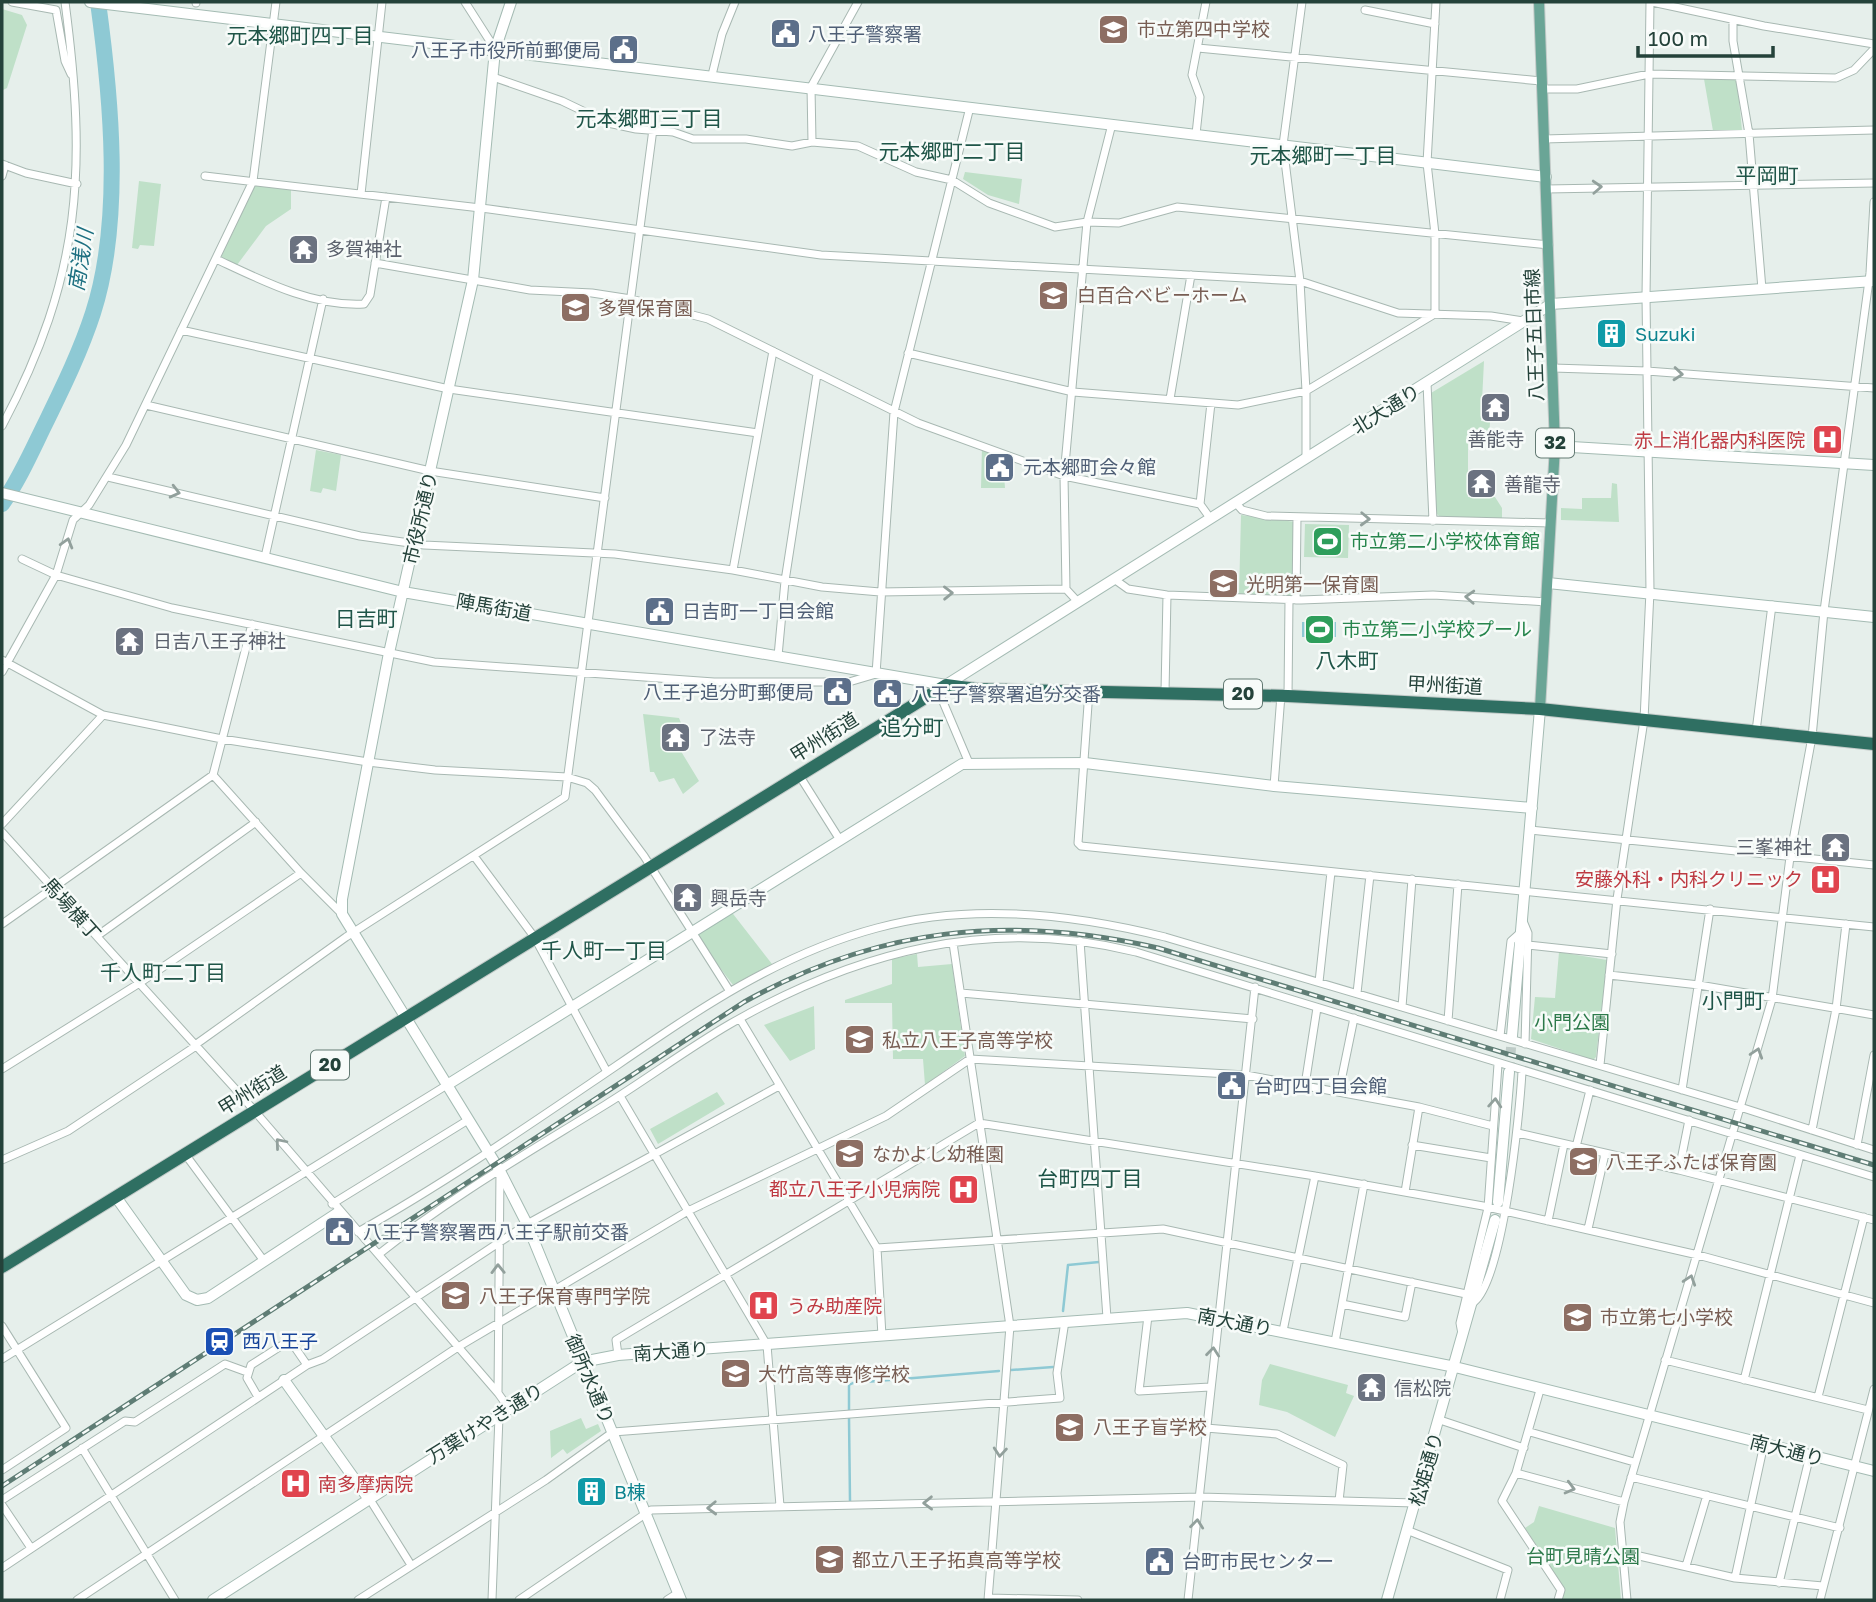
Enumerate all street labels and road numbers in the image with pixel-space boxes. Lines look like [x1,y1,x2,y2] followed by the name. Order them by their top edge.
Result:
[1520,268,1547,402] street label: 八王子五日市線
[1347,379,1424,438] street label: 北大通り
[1536,428,1574,458] road number: 32
[398,469,441,567] street label: 市役所通り
[455,589,534,624] street label: 陣馬街道
[1406,671,1484,698] street label: 甲州街道
[1224,680,1262,708] road number: 20
[785,707,862,766] street label: 甲州街道
[38,873,106,945] street label: 馬場横丁
[311,1050,349,1080] road number: 20
[213,1060,290,1119] street label: 甲州街道
[1196,1303,1275,1340] street label: 南大通り
[561,1331,620,1427] street label: 御所水通り
[632,1336,710,1365] street label: 南大通り
[422,1378,547,1468] street label: 万葉けやき通り
[1404,1429,1447,1509] street label: 松姫通り
[1747,1429,1827,1470] street label: 南大通り

